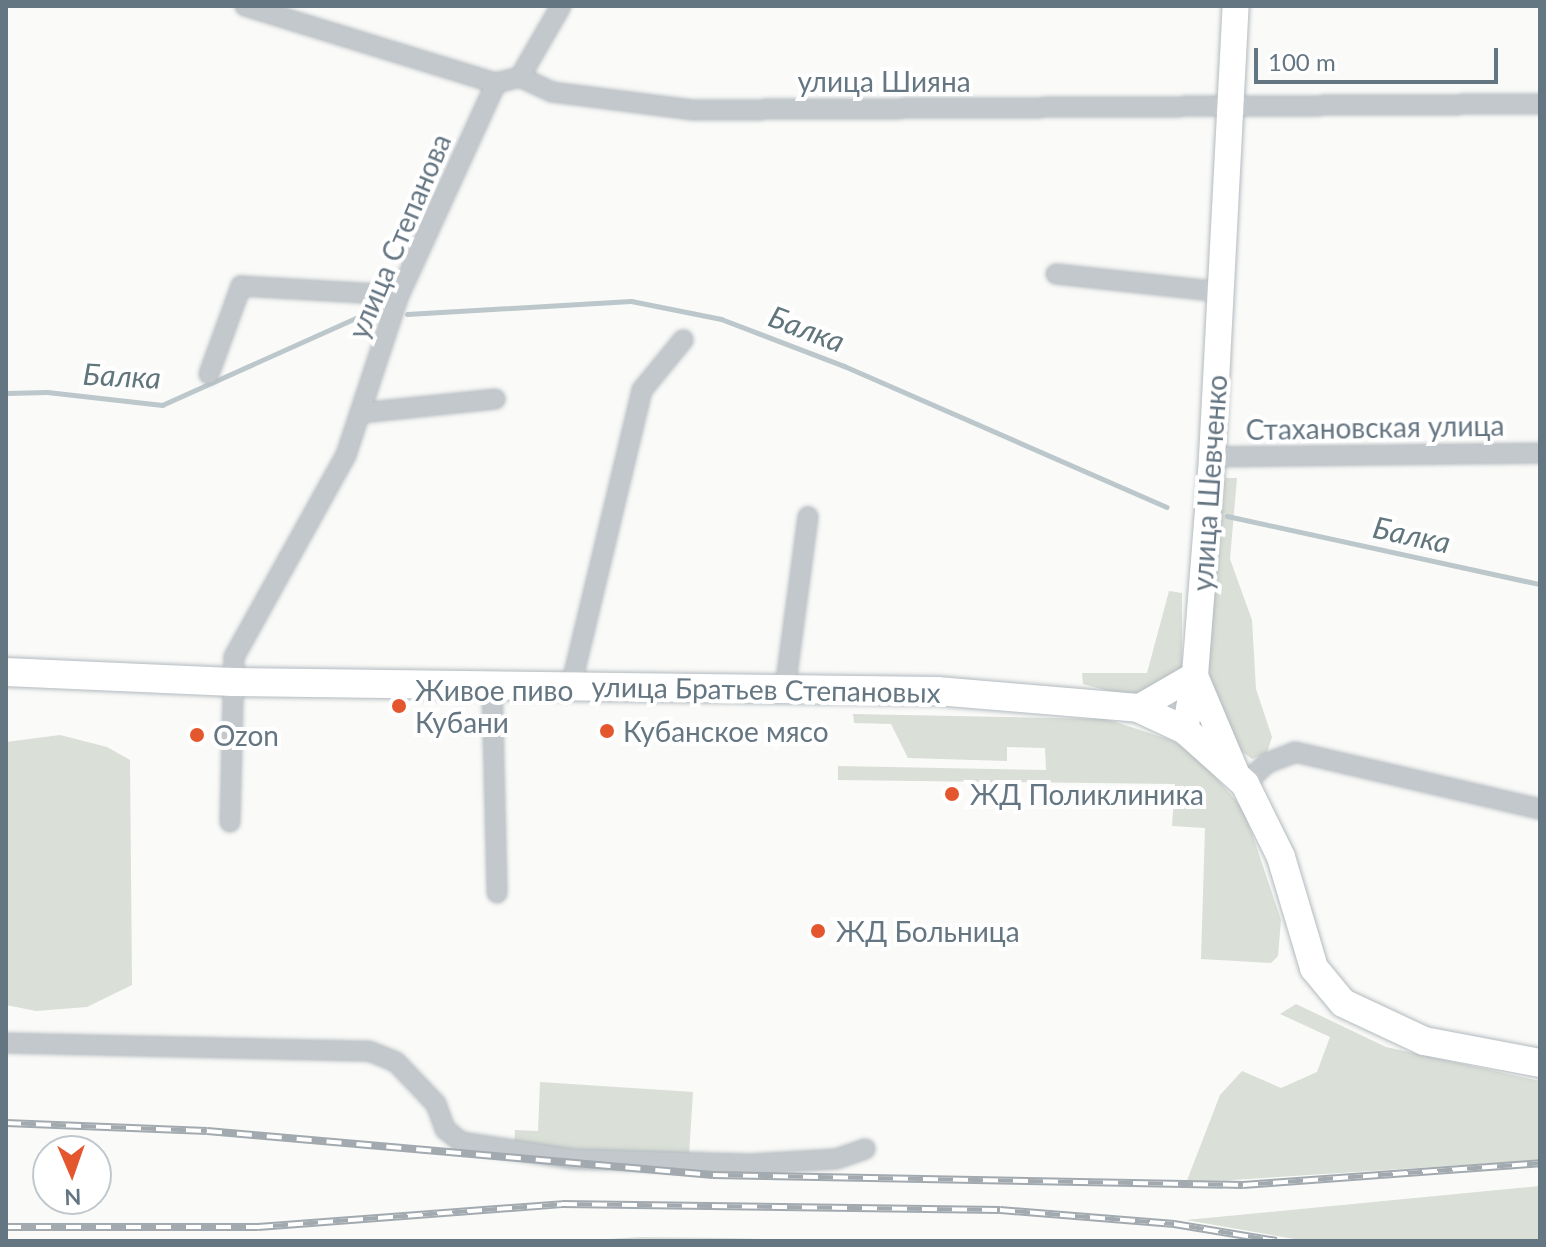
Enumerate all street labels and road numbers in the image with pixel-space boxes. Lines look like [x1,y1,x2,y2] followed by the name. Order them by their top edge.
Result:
[797,64,971,98] street label: улица Шияна
[341,129,457,343] street label: улица Степанова
[1185,374,1233,592] street label: улица Шевченко
[1245,408,1505,446] street label: Стахановская улица
[591,669,941,709] street label: улица Братьев Степановых

